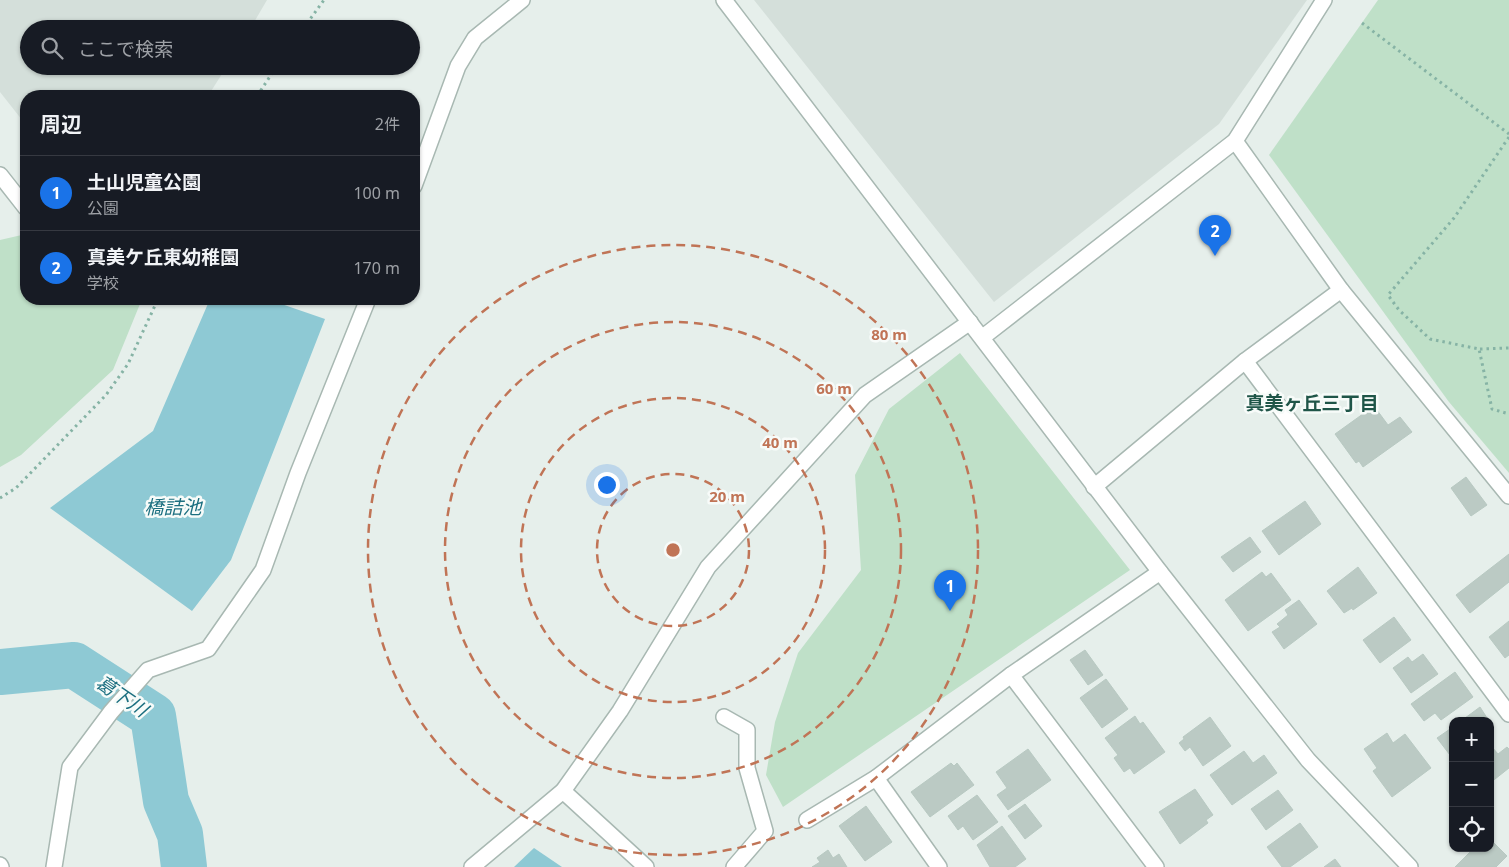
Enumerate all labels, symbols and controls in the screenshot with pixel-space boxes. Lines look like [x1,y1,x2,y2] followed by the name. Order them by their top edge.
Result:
[20,20,420,75] search box
[38,34,66,62] icon: search
[78,36,173,62] text: ここで検索
[40,110,82,138] text: 周辺
[375,113,400,135] text: 2件
[87,169,201,195] text: 土山児童公園
[51,182,61,204] text: 1
[353,182,400,204] text: 100 m
[87,197,119,219] text: 公園
[1199,215,1231,256] pin: 2
[87,244,239,270] text: 真美ケ丘東幼稚園
[51,257,61,279] text: 2
[353,257,400,279] text: 170 m
[87,272,119,294] text: 学校
[871,324,907,344] text: 80 m
[816,378,852,398] text: 60 m
[1245,390,1379,416] district label: 真美ヶ丘三丁目
[762,432,798,452] text: 40 m
[594,472,620,498] your location
[709,486,745,506] text: 20 m
[144,494,203,520] water label: 橋詰池
[664,541,682,559] centre of rings
[934,570,966,611] pin: 1
[91,669,155,724] water label: 葛下川
[1449,717,1494,852] map controls
[1449,717,1494,762] button: +
[1449,762,1494,807] button: −
[1449,807,1494,852] button: locate

